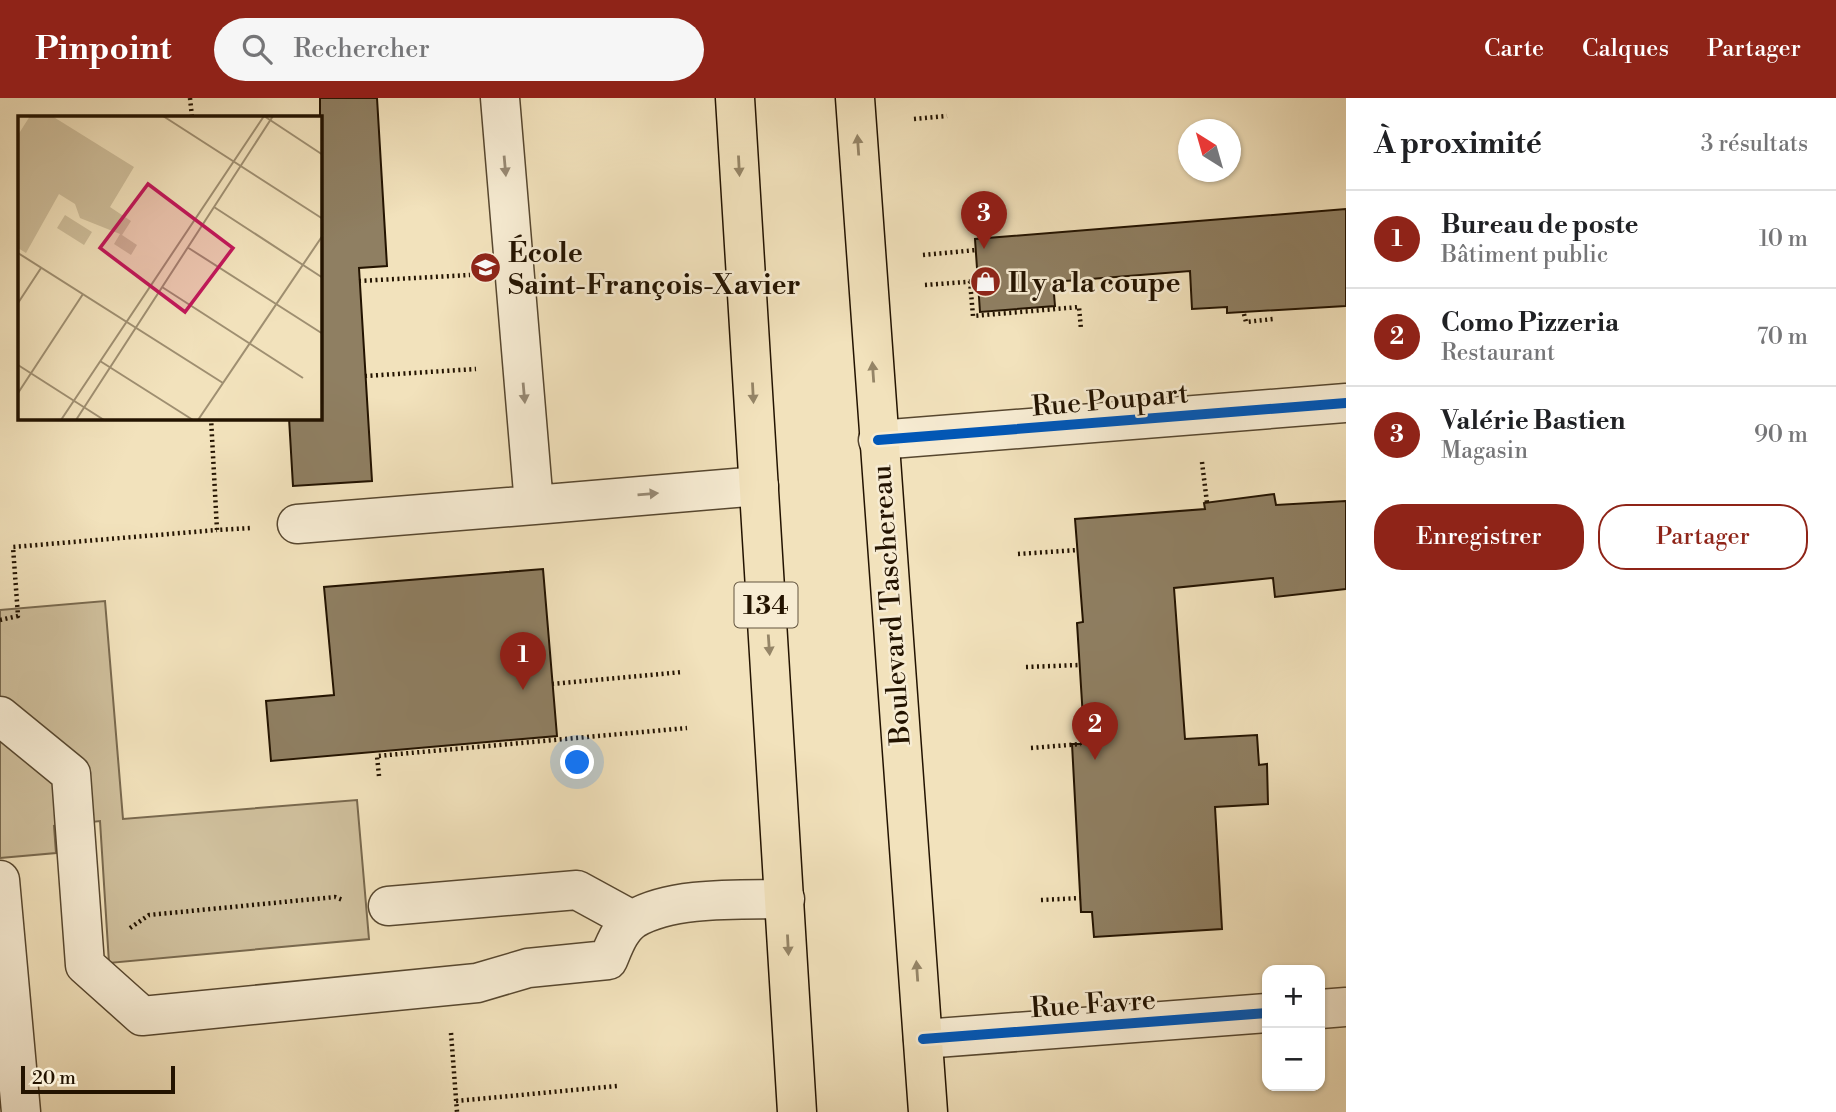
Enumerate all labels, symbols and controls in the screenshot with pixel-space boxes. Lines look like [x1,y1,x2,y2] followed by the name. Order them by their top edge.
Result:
[214,18,704,81] search box
[35,29,172,70] text: Pinpoint
[238,30,276,68] icon: search
[294,33,430,65] text: Rechercher
[1484,34,1544,64] text: Carte
[1582,34,1669,64] text: Calques
[1707,34,1801,64] text: Partager
[18,116,322,420] inset map
[1178,119,1241,182] north arrow
[1374,125,1542,163] text: À proximité
[1701,130,1808,158] text: 3 résultats
[852,134,863,156] one-way arrow
[500,155,511,177] one-way arrow
[734,155,745,177] one-way arrow
[961,191,1007,249] pin: 3
[1441,209,1639,241] text: Bureau de poste
[1391,225,1403,253] text: 1
[1759,225,1808,253] text: 10 m
[508,234,801,303] place label: École Saint-François-Xavier
[1441,241,1608,269] text: Bâtiment public
[468,251,502,285] school or university icon: École Saint-François-Xavier
[968,265,1002,299] shop icon: Il y a la coupe
[1008,266,1181,301] place label: Il y a la coupe
[1441,307,1619,339] text: Como Pizzeria
[1390,323,1404,351] text: 2
[1757,323,1808,351] text: 70 m
[1441,339,1555,367] text: Restaurant
[868,361,879,383] one-way arrow
[1030,376,1190,425] street label: Rue Poupart
[519,382,530,404] one-way arrow
[748,382,759,404] one-way arrow
[1441,405,1625,437] text: Valérie Bastien
[1390,421,1404,449] text: 3
[1754,421,1808,449] text: 90 m
[1441,437,1528,465] text: Magasin
[864,464,919,747] street label: Boulevard Taschereau
[638,488,660,499] one-way arrow
[1374,504,1584,570] button: Enregistrer
[1598,504,1808,570] button: Partager
[734,583,798,628] road number: 134
[500,632,546,690] pin: 1
[764,634,775,656] one-way arrow
[1072,702,1118,760] pin: 2
[560,745,594,779] your location
[783,934,794,956] one-way arrow
[911,960,922,982] one-way arrow
[1262,965,1325,1091] map controls
[1262,965,1325,1028] button: +
[1029,983,1157,1026] street label: Rue Favre
[1262,1028,1325,1091] button: −
[21,1063,175,1095] scale bar
[32,1066,76,1090] text: 20 m

